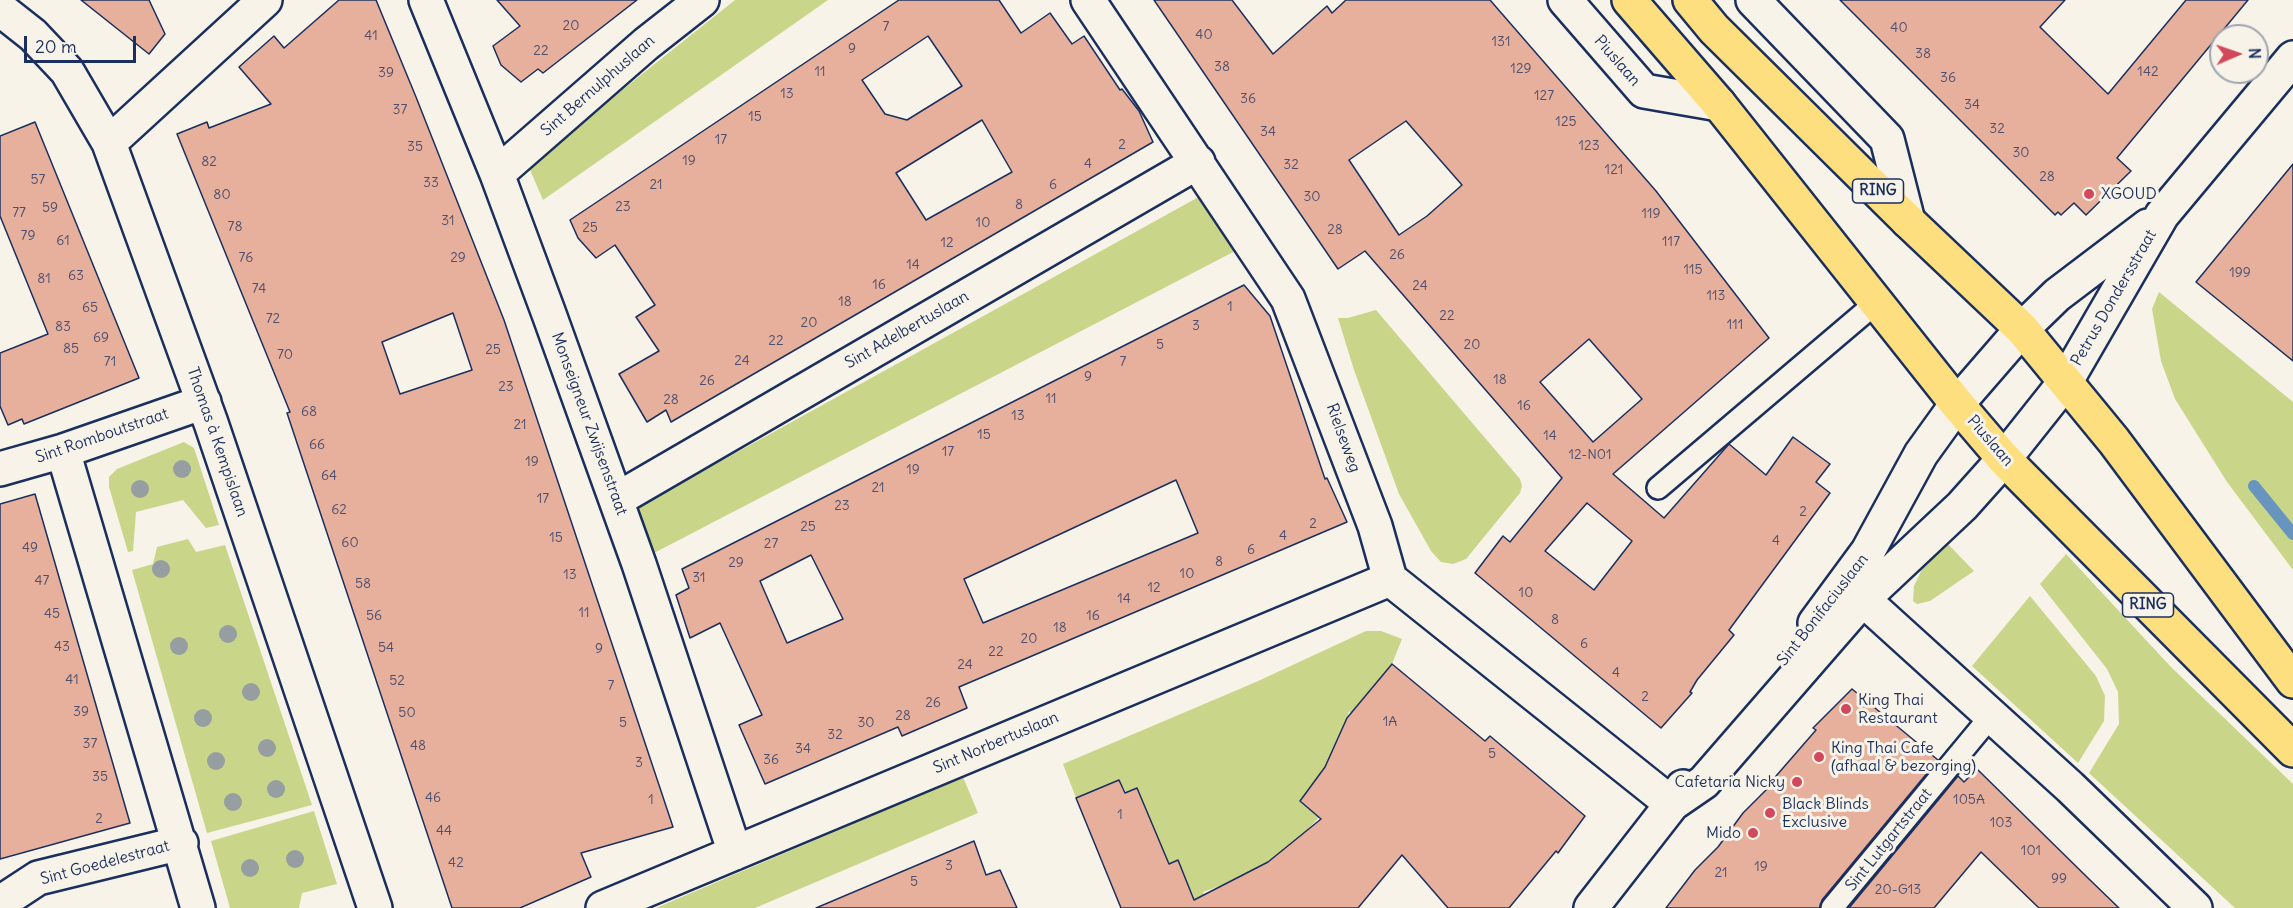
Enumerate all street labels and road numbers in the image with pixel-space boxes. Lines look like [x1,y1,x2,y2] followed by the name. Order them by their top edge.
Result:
[537,31,659,141] street label: Sint Bernulphuslaan
[1590,32,1644,90] street label: Piuslaan
[1852,179,1904,203] road number: RING
[2067,227,2161,369] street label: Petrus Dondersstraat
[842,287,972,373] street label: Sint Adelbertuslaan
[547,330,631,518] street label: Monseigneur Zwijsenstraat
[182,365,252,519] street label: Thomas à Kempislaan
[1322,401,1364,475] street label: Rielseweg
[33,404,171,468] street label: Sint Romboutstraat
[1963,412,2017,470] street label: Piuslaan
[1773,550,1873,670] street label: Sint Bonifaciuslaan
[2122,593,2174,617] road number: RING
[930,708,1062,778] street label: Sint Norbertuslaan
[1842,785,1936,895] street label: Sint Lutgartstraat
[38,837,172,889] street label: Sint Goedelestraat

